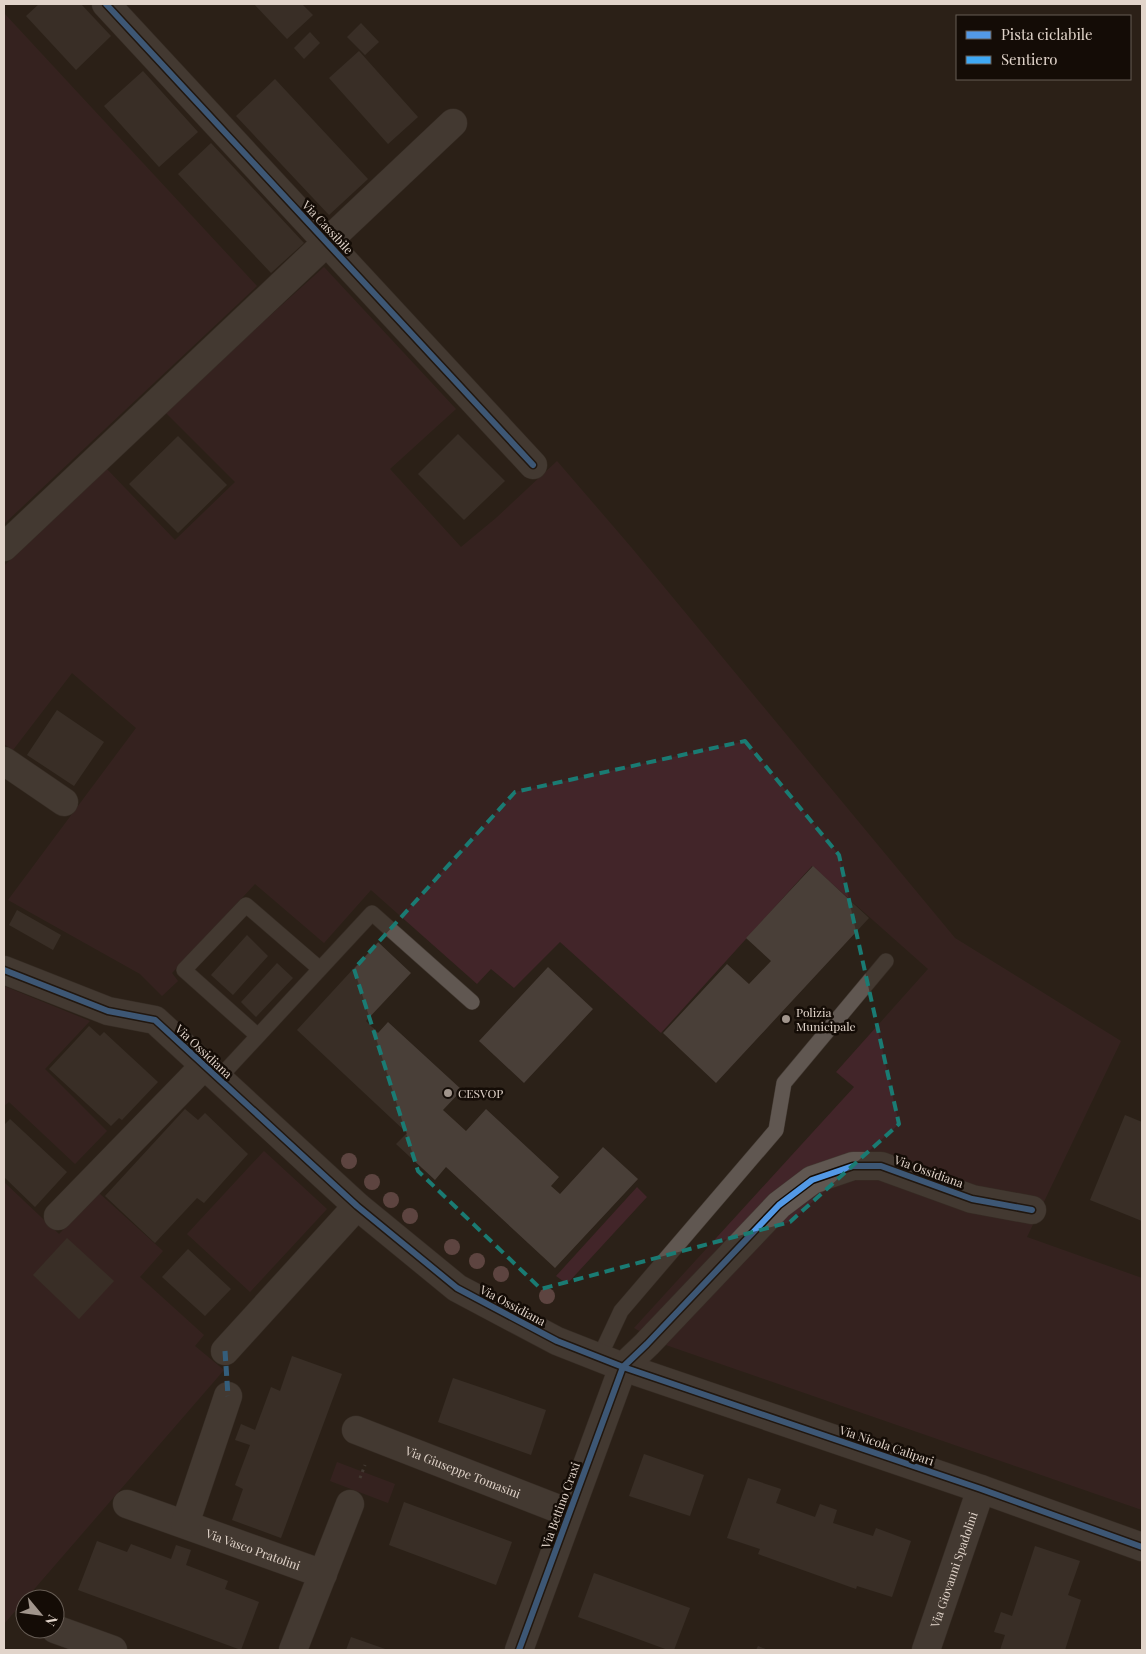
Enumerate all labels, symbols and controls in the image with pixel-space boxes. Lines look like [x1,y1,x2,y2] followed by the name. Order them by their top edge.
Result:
[956,15,1131,80] legend
[1001,24,1093,44] text: Pista ciclabile
[1001,49,1058,69] text: Sentiero
[298,196,357,257] street label: Via Cassibile
[796,1004,856,1034] place label: Polizia Municipale
[780,1013,792,1025] marker: Polizia Municipale
[171,1020,236,1082] street label: Via Ossidiana
[458,1085,503,1101] place label: CESVOP
[442,1087,454,1099] marker: CESVOP
[891,1151,966,1191] street label: Via Ossidiana
[476,1280,549,1329] street label: Via Ossidiana
[837,1421,937,1469] street label: Via Nicola Calipari
[402,1442,524,1502] street label: Via Giuseppe Tomasini
[537,1459,583,1551] street label: Via Bettino Craxi
[926,1509,981,1630] street label: Via Giovanni Spadolini
[203,1524,303,1574] street label: Via Vasco Pratolini
[15,1589,65,1639] north arrow
[41,1612,63,1630] text: N

